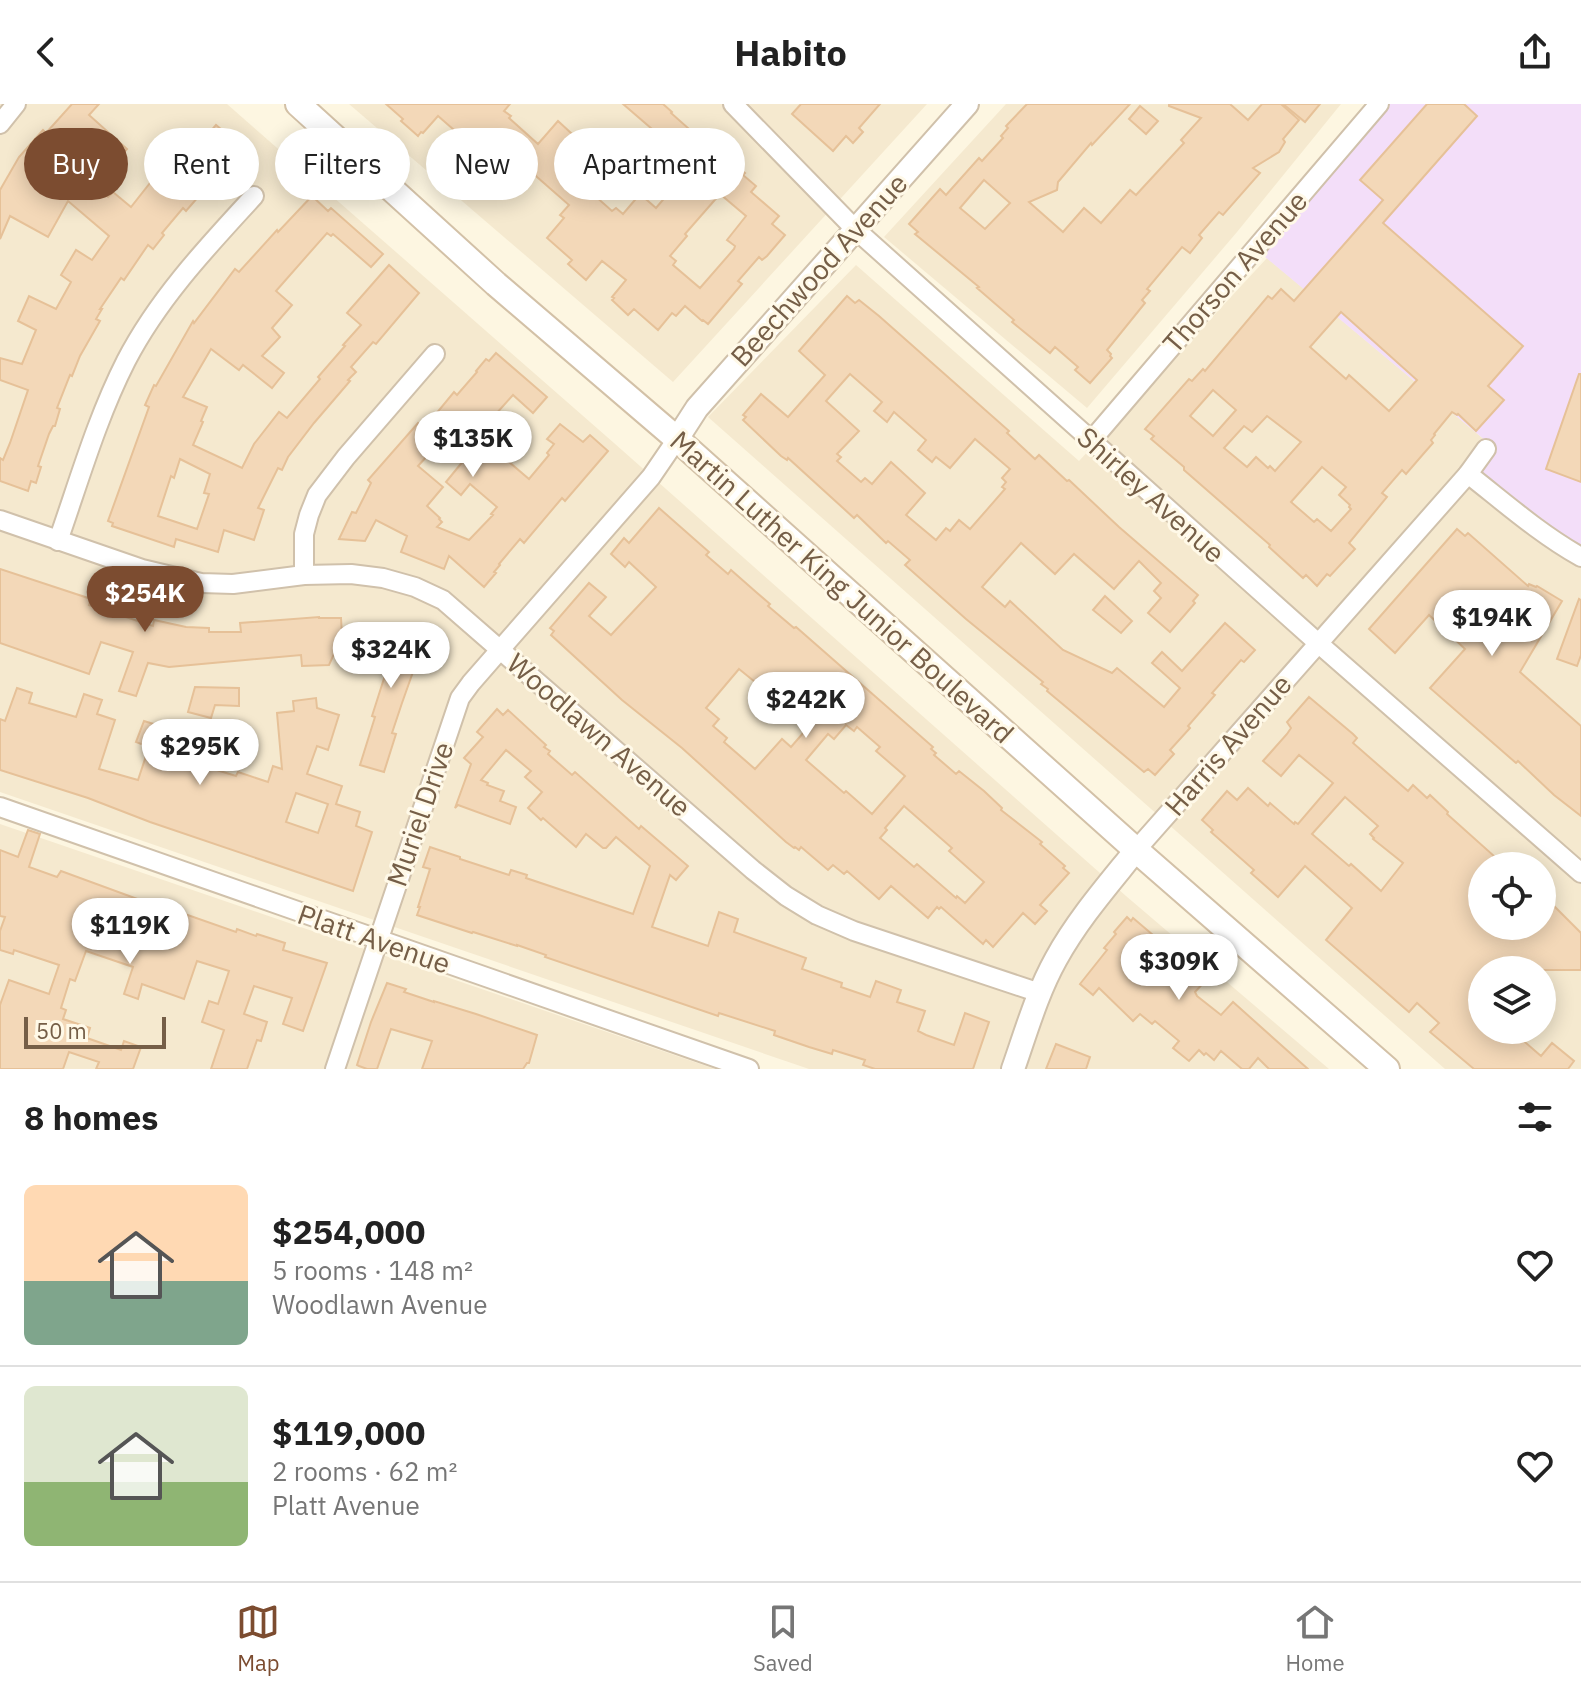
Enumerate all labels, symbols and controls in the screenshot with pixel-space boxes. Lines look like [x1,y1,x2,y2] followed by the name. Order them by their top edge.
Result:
[734,29,847,76] text: Habito
[24,30,68,74] icon: back
[1513,30,1557,74] icon: share
[24,128,128,200] chip: Buy
[144,128,259,200] chip: Rent
[275,128,410,200] chip: Filters
[426,128,538,200] chip: New
[554,128,745,200] chip: Apartment
[722,165,915,374] street label: Beechwood Avenue
[1154,183,1315,360] street label: Thorson Avenue
[417,411,529,479] pin: $135K
[1070,419,1233,571] street label: Shirley Avenue
[433,420,513,454] text: $135K
[663,422,1022,751] street label: Martin Luther King Junior Boulevard
[89,566,201,634] pin: $254K
[105,575,185,609] text: $254K
[1436,590,1548,658] pin: $194K
[1452,599,1532,633] text: $194K
[335,622,447,690] pin: $324K
[351,631,431,665] text: $324K
[500,645,699,825] street label: Woodlawn Avenue
[1156,666,1299,823] street label: Harris Avenue
[750,672,862,740] pin: $242K
[766,681,846,715] text: $242K
[144,719,256,787] pin: $295K
[160,728,240,762] text: $295K
[378,737,462,891] street label: Muriel Drive
[1468,852,1556,1044] map controls
[1468,852,1556,940] button: locate
[293,895,455,982] street label: Platt Avenue
[74,898,186,966] pin: $119K
[90,907,170,941] text: $119K
[1123,934,1235,1002] pin: $309K
[1139,943,1219,977] text: $309K
[1468,956,1556,1044] button: layers
[24,1013,166,1049] scale bar
[36,1016,87,1045] text: 50 m
[24,1095,159,1139] text: 8 homes
[1513,1095,1557,1139] icon: filters
[272,1209,425,1253] text: $254,000
[88,1217,184,1313] icon: home
[1513,1243,1557,1287] icon: heart
[272,1253,473,1287] text: 5 rooms · 148 m²
[272,1287,488,1321] text: Woodlawn Avenue
[272,1410,425,1454] text: $119,000
[88,1418,184,1514] icon: home
[1513,1444,1557,1488] icon: heart
[272,1454,457,1488] text: 2 rooms · 62 m²
[272,1488,420,1522] text: Platt Avenue
[236,1600,280,1677] tab: Map
[753,1600,813,1677] tab: Saved
[1285,1600,1345,1677] tab: Home

